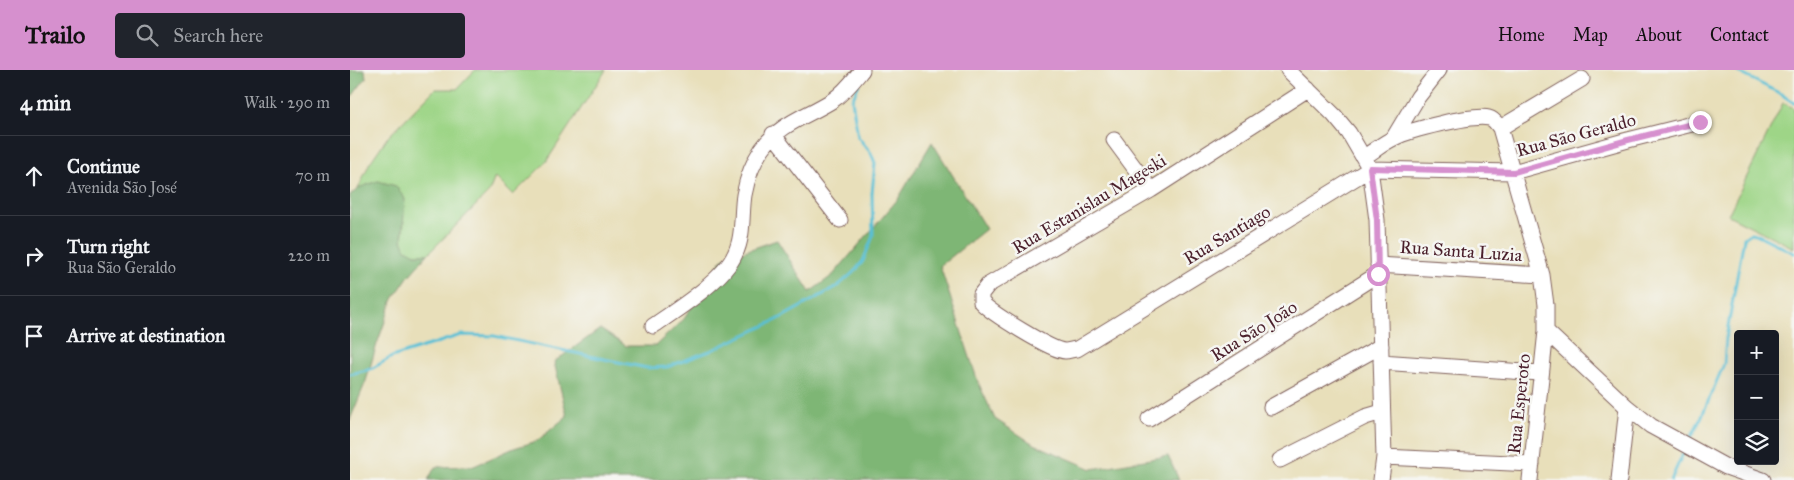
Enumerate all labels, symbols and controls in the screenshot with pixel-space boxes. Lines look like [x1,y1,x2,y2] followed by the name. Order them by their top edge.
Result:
[115,13,465,58] search box
[25,20,85,50] text: Trailo
[133,21,161,49] icon: search
[173,24,263,47] text: Search here
[1498,24,1545,46] text: Home
[1573,24,1608,46] text: Map
[1636,24,1682,46] text: About
[1710,24,1769,46] text: Contact
[20,90,71,116] text: 4 min
[244,93,330,112] text: Walk · 290 m
[1514,108,1638,162] street label: Rua São Geraldo
[1689,111,1712,134] route end
[1008,149,1171,260] street label: Rua Estanislau Mageski
[67,155,140,178] text: Continue
[20,162,48,190] icon: ahead
[295,166,330,185] text: 70 m
[67,178,177,197] text: Avenida São José
[1179,200,1275,270] street label: Rua Santiago
[67,235,150,258] text: Turn right
[1399,236,1523,266] street label: Rua Santa Luzia
[20,242,48,270] icon: right
[288,246,330,265] text: 220 m
[67,258,176,277] text: Rua São Geraldo
[1367,263,1390,286] route start
[1207,296,1302,367] street label: Rua São João
[20,322,48,350] icon: arrive
[67,324,225,347] text: Arrive at destination
[1734,330,1779,465] map controls
[1734,330,1779,375] button: +
[1503,353,1535,455] street label: Rua Esperoto
[1734,375,1779,420] button: −
[1734,420,1779,465] button: layers

